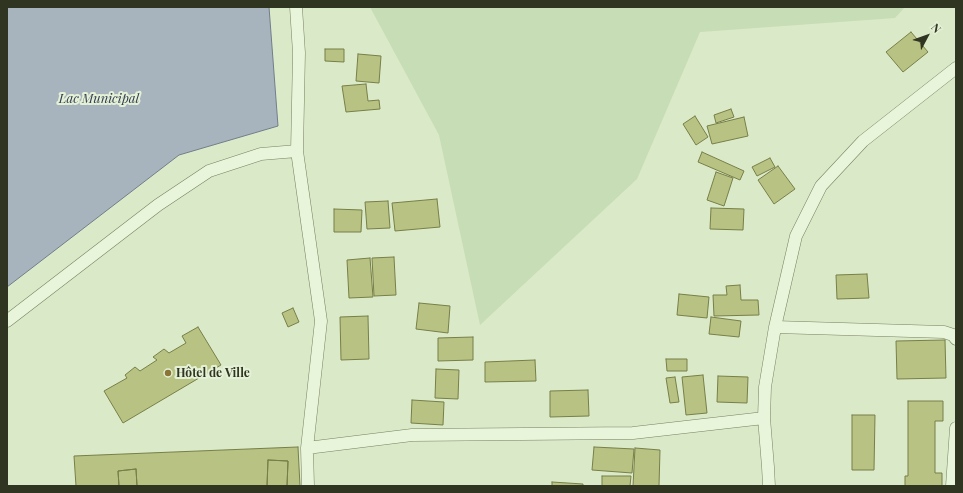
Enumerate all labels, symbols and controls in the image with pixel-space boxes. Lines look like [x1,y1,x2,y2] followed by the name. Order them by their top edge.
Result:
[907,16,947,56] north arrow
[928,20,945,36] text: N
[59,91,139,107] water label: Lac Municipal
[176,366,250,380] place label: Hôtel de Ville
[163,368,173,378] marker: Hôtel de Ville

